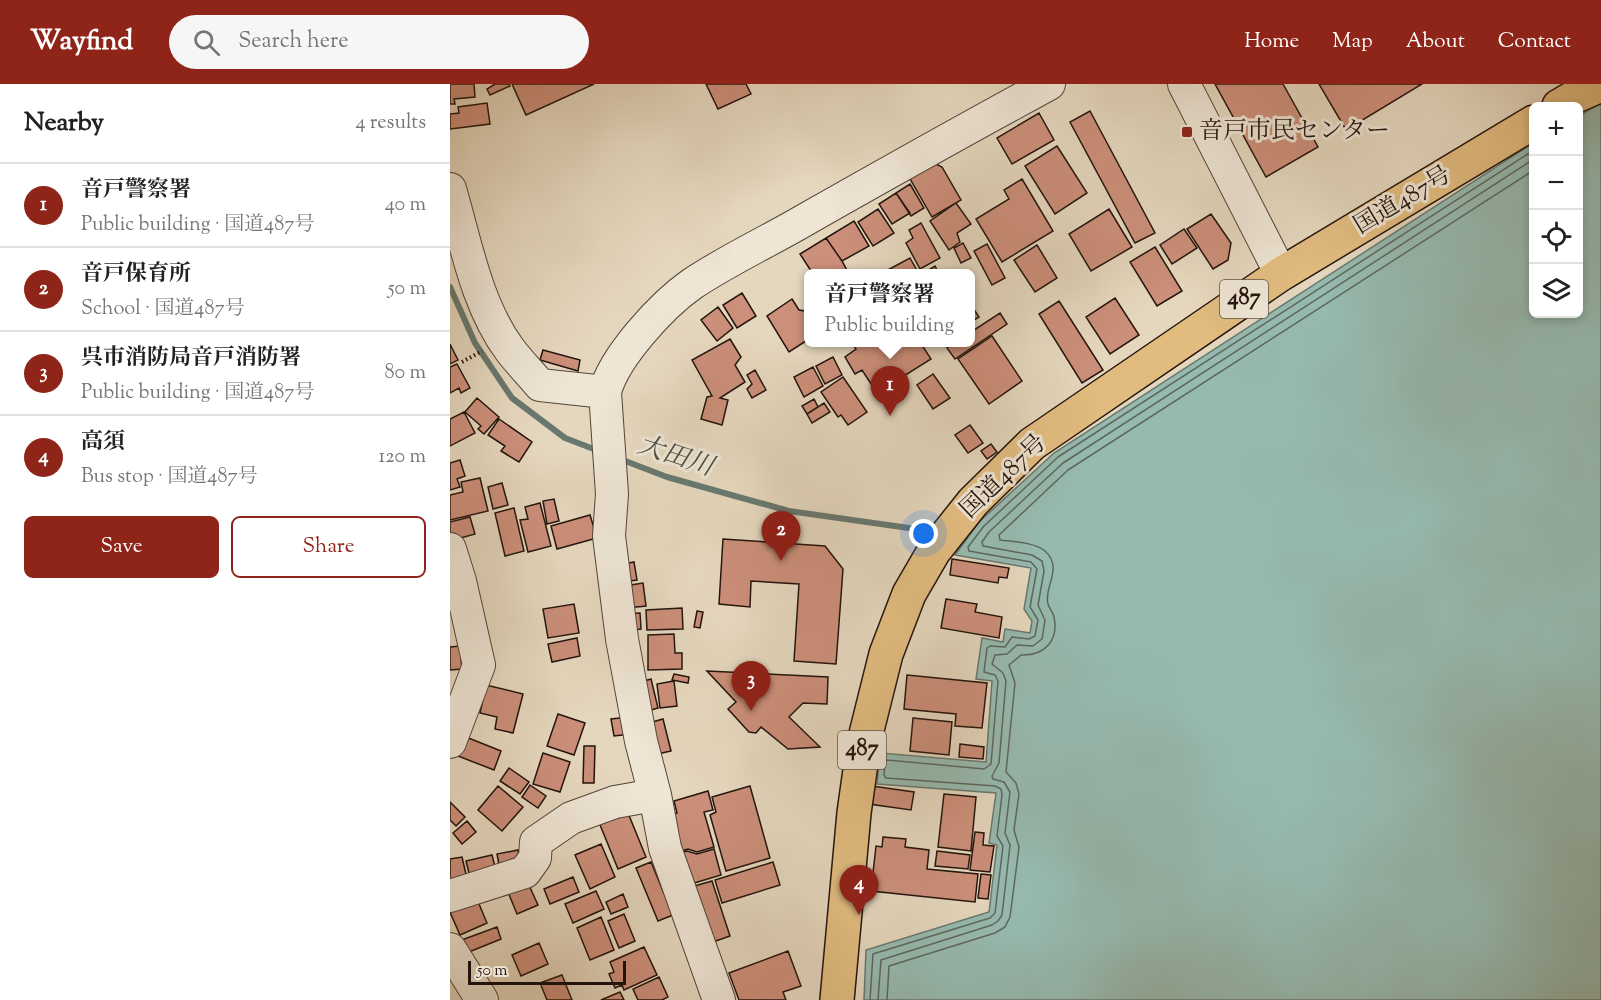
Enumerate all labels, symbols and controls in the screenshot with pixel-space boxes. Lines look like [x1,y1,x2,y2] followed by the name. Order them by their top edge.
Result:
[169,15,589,69] search box
[30,22,133,62] text: Wayfind
[190,26,223,59] icon: search
[238,26,349,58] text: Search here
[1244,27,1299,57] text: Home
[1332,27,1373,57] text: Map
[1406,27,1465,57] text: About
[1498,27,1571,57] text: Contact
[1529,102,1583,318] map controls
[1529,102,1583,156] button: +
[24,105,104,142] text: Nearby
[355,109,426,138] text: 4 results
[1199,115,1390,149] place label: 音戸市民センター
[1180,125,1194,139] marker: 音戸市民センター
[1529,156,1583,210] button: −
[1348,159,1458,243] street label: 国道487号
[81,175,191,207] text: 音戸警察署
[40,191,47,220] text: 1
[385,191,426,220] text: 40 m
[1529,210,1583,264] button: locate
[81,211,314,240] text: Public building · 国道487号
[81,259,191,291] text: 音戸保育所
[1529,264,1583,318] button: layers
[804,269,975,347] popup
[39,275,48,304] text: 2
[388,275,426,304] text: 50 m
[825,280,935,312] text: 音戸警察署
[1220,280,1268,318] road number: 487
[81,295,244,324] text: School · 国道487号
[825,312,954,341] text: Public building
[81,343,301,375] text: 呉市消防局音戸消防署
[39,359,48,388] text: 3
[385,359,426,388] text: 80 m
[870,366,910,416] pin: 1
[81,379,314,408] text: Public building · 国道487号
[81,427,125,459] text: 高須
[632,427,721,488] water label: 大田川
[953,427,1055,527] street label: 国道487号
[38,443,49,472] text: 4
[378,443,426,472] text: 120 m
[81,463,257,492] text: Bus stop · 国道487号
[762,512,800,561] pin: 2
[24,516,219,578] button: Save
[231,516,426,578] button: Share
[909,519,938,548] your location
[732,662,770,711] pin: 3
[838,731,886,769] road number: 487
[840,866,878,915] pin: 4
[468,958,626,986] scale bar
[477,960,508,983] text: 50 m

